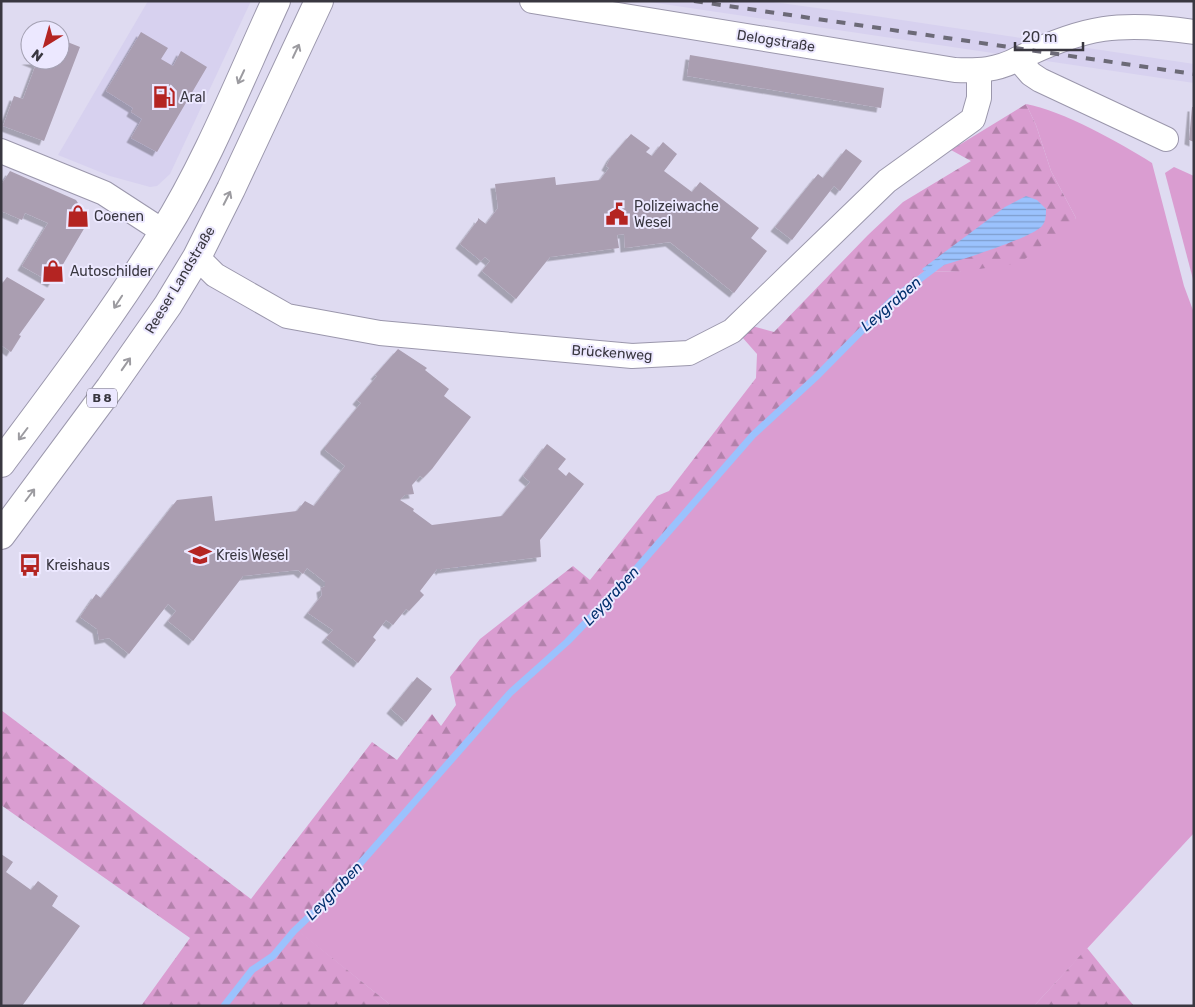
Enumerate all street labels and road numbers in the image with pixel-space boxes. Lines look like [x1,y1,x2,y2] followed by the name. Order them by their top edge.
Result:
[736,26,816,56] street label: Delogstraße
[141,223,219,337] street label: Reeser Landstraße
[571,342,653,364] street label: Brückenweg
[87,388,117,408] road number: B 8

